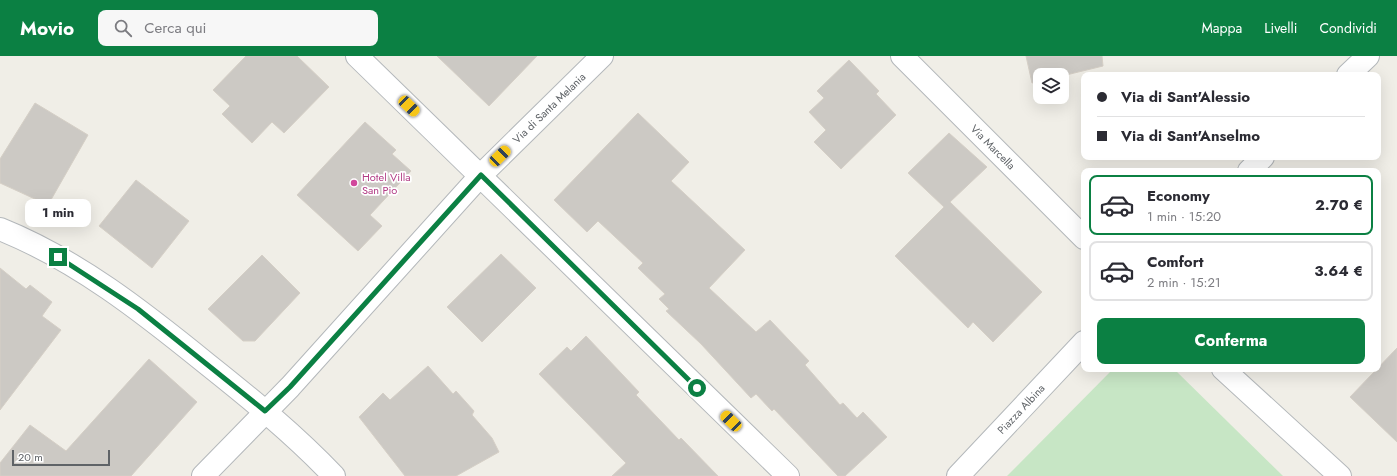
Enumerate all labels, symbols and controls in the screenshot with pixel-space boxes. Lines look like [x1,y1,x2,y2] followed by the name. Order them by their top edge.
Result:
[98,10,378,46] search box
[20,15,74,42] text: Movio
[112,17,134,39] icon: search
[144,17,206,39] text: Cerca qui
[1201,18,1242,38] text: Mappa
[1264,18,1297,38] text: Livelli
[1319,18,1377,38] text: Condividi
[1033,68,1069,104] map controls
[1033,68,1069,104] button: layers
[509,69,589,147] street label: Via di Santa Melania
[1121,86,1250,108] text: Via di Sant'Alessio
[396,93,422,119] car
[967,121,1019,173] street label: Via Marcella
[1121,125,1260,147] text: Via di Sant'Anselmo
[487,143,513,169] car
[362,169,410,198] place label: Hotel Villa San Pio
[349,178,359,188] marker: Hotel Villa San Pio
[1147,185,1210,207] text: Economy
[1099,187,1135,223] icon: car
[1315,194,1363,216] text: 2.70 €
[25,199,91,227] callout: 1 min
[42,203,74,222] text: 1 min
[1147,207,1221,226] text: 1 min · 15:20
[49,248,67,266] route end
[1147,251,1204,273] text: Comfort
[1099,253,1135,289] icon: car
[1314,260,1363,282] text: 3.64 €
[1147,273,1221,292] text: 2 min · 15:21
[1097,318,1365,364] button: Conferma
[688,379,706,397] route start
[994,380,1048,438] street label: Piazza Albina
[718,408,744,434] car
[12,448,110,467] scale bar
[18,449,43,465] text: 20 m

